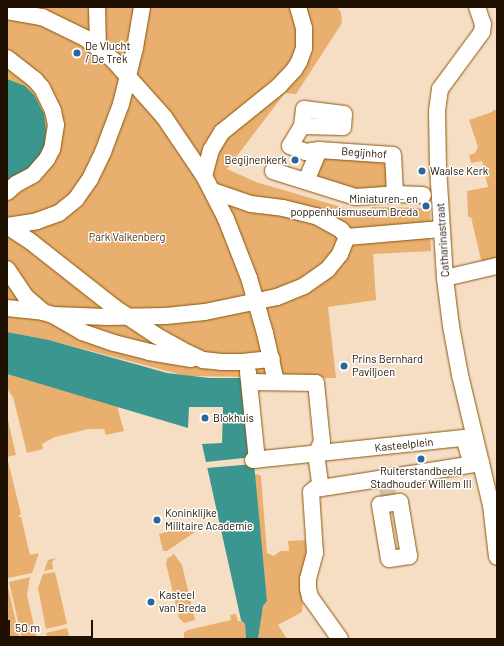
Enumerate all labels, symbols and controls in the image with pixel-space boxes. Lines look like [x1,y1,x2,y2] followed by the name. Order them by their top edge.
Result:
[85,40,130,66] place label: De Vlucht / De Trek
[72,48,82,58] marker: De Vlucht / De Trek
[341,145,387,161] street label: Begijnhof
[225,153,287,167] place label: Begijnenkerk
[290,155,300,165] marker: Begijnenkerk
[430,164,488,178] place label: Waalse Kerk
[417,166,427,176] marker: Waalse Kerk
[291,193,418,219] place label: Miniaturen- en poppenhuismuseum Breda
[421,201,431,211] marker: Miniaturen- en poppenhuismuseum Breda
[434,202,452,278] street label: Catharinastraat
[89,230,165,244] park label: Park Valkenberg
[352,353,423,379] place label: Prins Bernhard Paviljoen
[339,361,349,371] marker: Prins Bernhard Paviljoen
[213,411,254,425] place label: Blokhuis
[200,413,210,423] marker: Blokhuis
[374,435,434,455] street label: Kasteelplein
[416,454,426,464] marker: Ruiterstandbeeld Stadhouder Willem III
[370,465,472,491] place label: Ruiterstandbeeld Stadhouder Willem III
[165,507,253,533] place label: Koninklijke Militaire Academie
[152,515,162,525] marker: Koninklijke Militaire Academie
[159,589,206,615] place label: Kasteel van Breda
[146,597,156,607] marker: Kasteel van Breda
[10,612,95,638] scale bar
[15,620,40,634] text: 50 m

